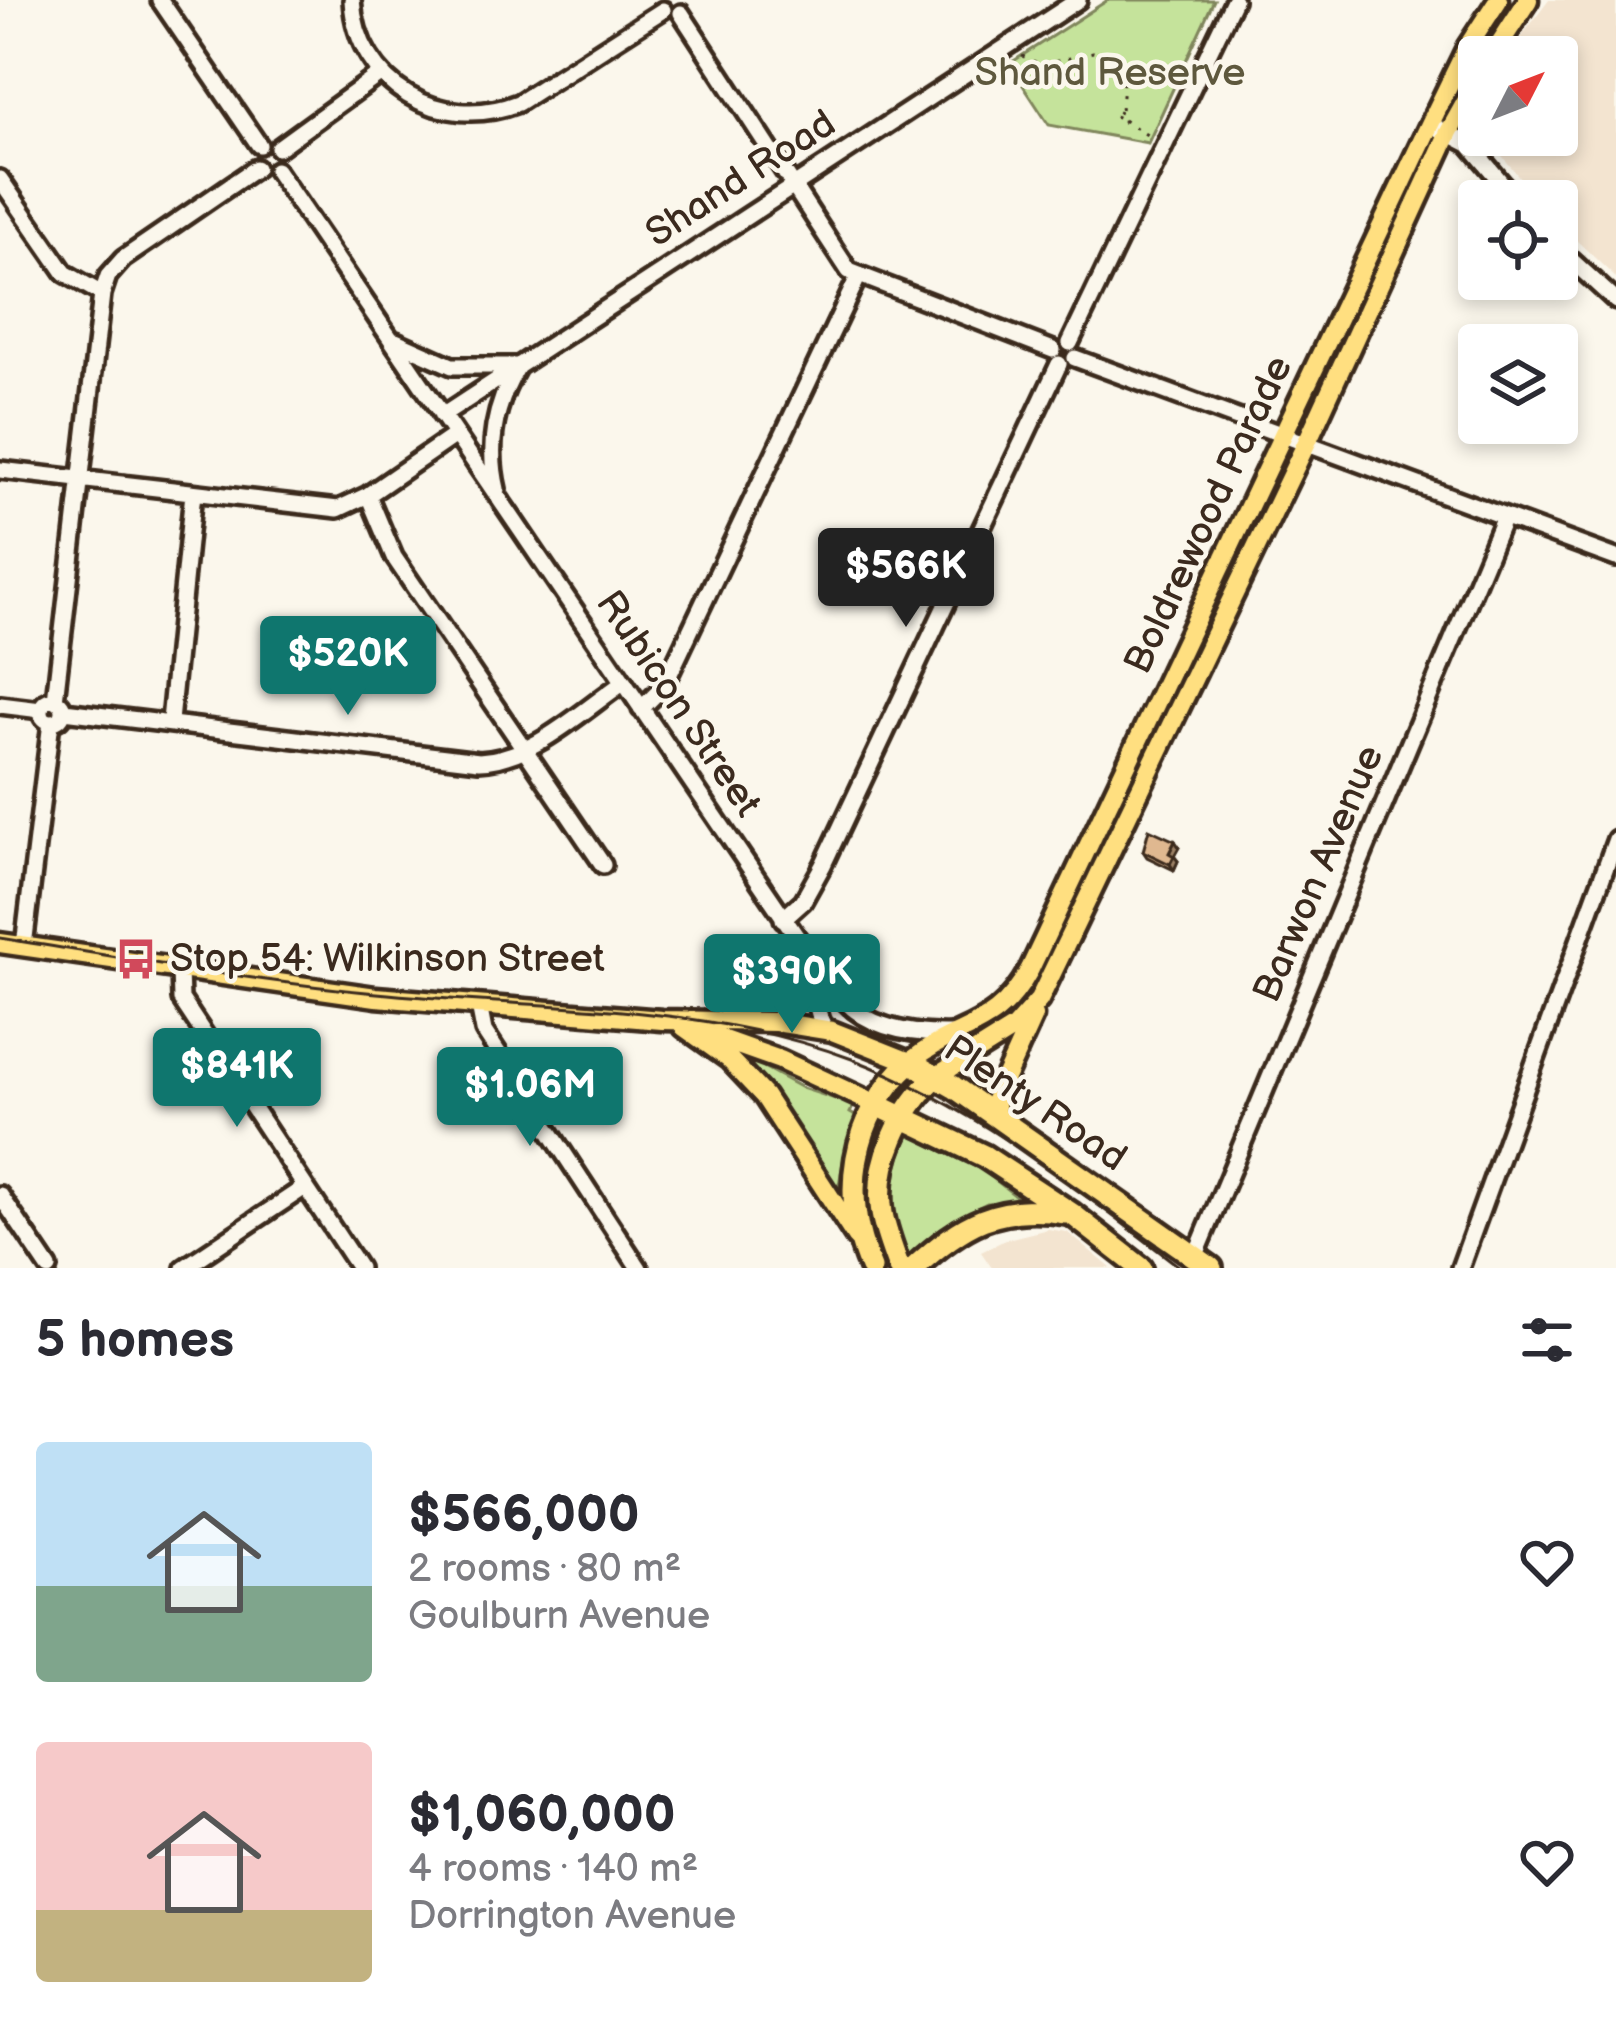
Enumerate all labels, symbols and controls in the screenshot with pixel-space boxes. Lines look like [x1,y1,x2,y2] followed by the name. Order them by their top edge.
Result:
[1458,36,1578,156] north arrow
[1458,36,1578,444] map controls
[975,50,1245,97] park label: Shand Reserve
[637,100,845,258] street label: Shand Road
[1458,180,1578,300] button: locate
[1458,324,1578,444] button: layers
[1115,349,1303,681] street label: Boldrewood Parade
[822,528,990,630] pin: $566K
[845,543,967,590] text: $566K
[585,582,771,826] street label: Rubicon Street
[264,616,432,718] pin: $520K
[287,631,409,678] text: $520K
[1244,739,1394,1009] street label: Barwon Avenue
[708,934,876,1036] pin: $390K
[113,936,159,982] bus stop icon: Stop 54: Wilkinson Street
[170,936,605,983] place label: Stop 54: Wilkinson Street
[731,949,853,996] text: $390K
[935,1026,1135,1182] street label: Plenty Road
[153,1028,321,1130] pin: $841K
[180,1043,294,1090] text: $841K
[432,1047,628,1149] pin: $1.06M
[464,1062,596,1109] text: $1.06M
[1514,1307,1580,1373] icon: filters
[36,1310,234,1371] text: 5 homes
[408,1485,640,1546] text: $566,000
[132,1490,276,1634] icon: home
[1514,1529,1580,1595] icon: heart
[408,1546,681,1593] text: 2 rooms · 80 m²
[408,1593,710,1640] text: Goulburn Avenue
[408,1785,676,1846] text: $1,060,000
[132,1790,276,1934] icon: home
[1514,1829,1580,1895] icon: heart
[408,1846,698,1893] text: 4 rooms · 140 m²
[408,1893,736,1940] text: Dorrington Avenue

